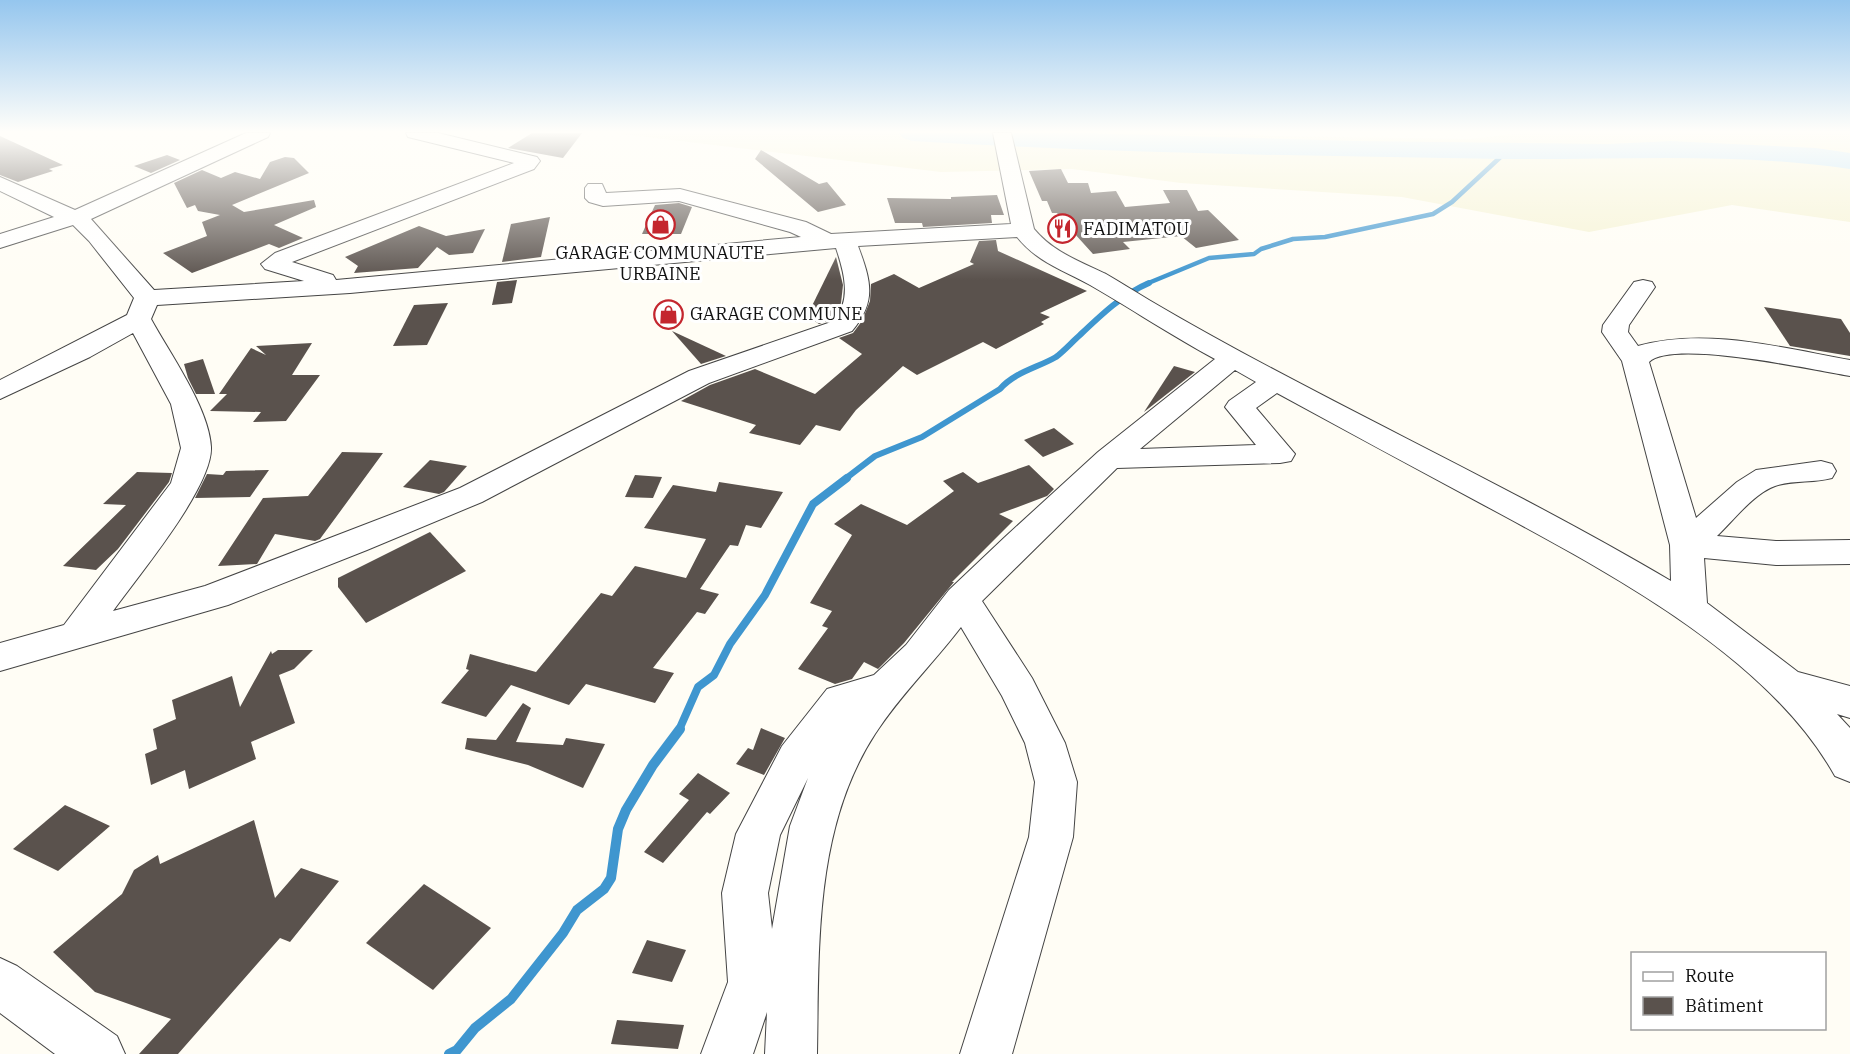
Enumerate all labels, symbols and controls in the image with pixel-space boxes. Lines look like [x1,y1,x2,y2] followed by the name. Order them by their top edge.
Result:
[644,208,676,240] shop icon: GARAGE COMMUNAUTE URBAINE
[1046,213,1078,245] restaurant icon: FADIMATOU
[1083,217,1189,240] place label: FADIMATOU
[555,241,765,285] place label: GARAGE COMMUNAUTE URBAINE
[653,298,685,330] shop icon: GARAGE COMMUNE
[690,302,863,325] place label: GARAGE COMMUNE
[1631,952,1826,1030] legend
[1685,964,1734,987] text: Route
[1685,994,1763,1017] text: Bâtiment

